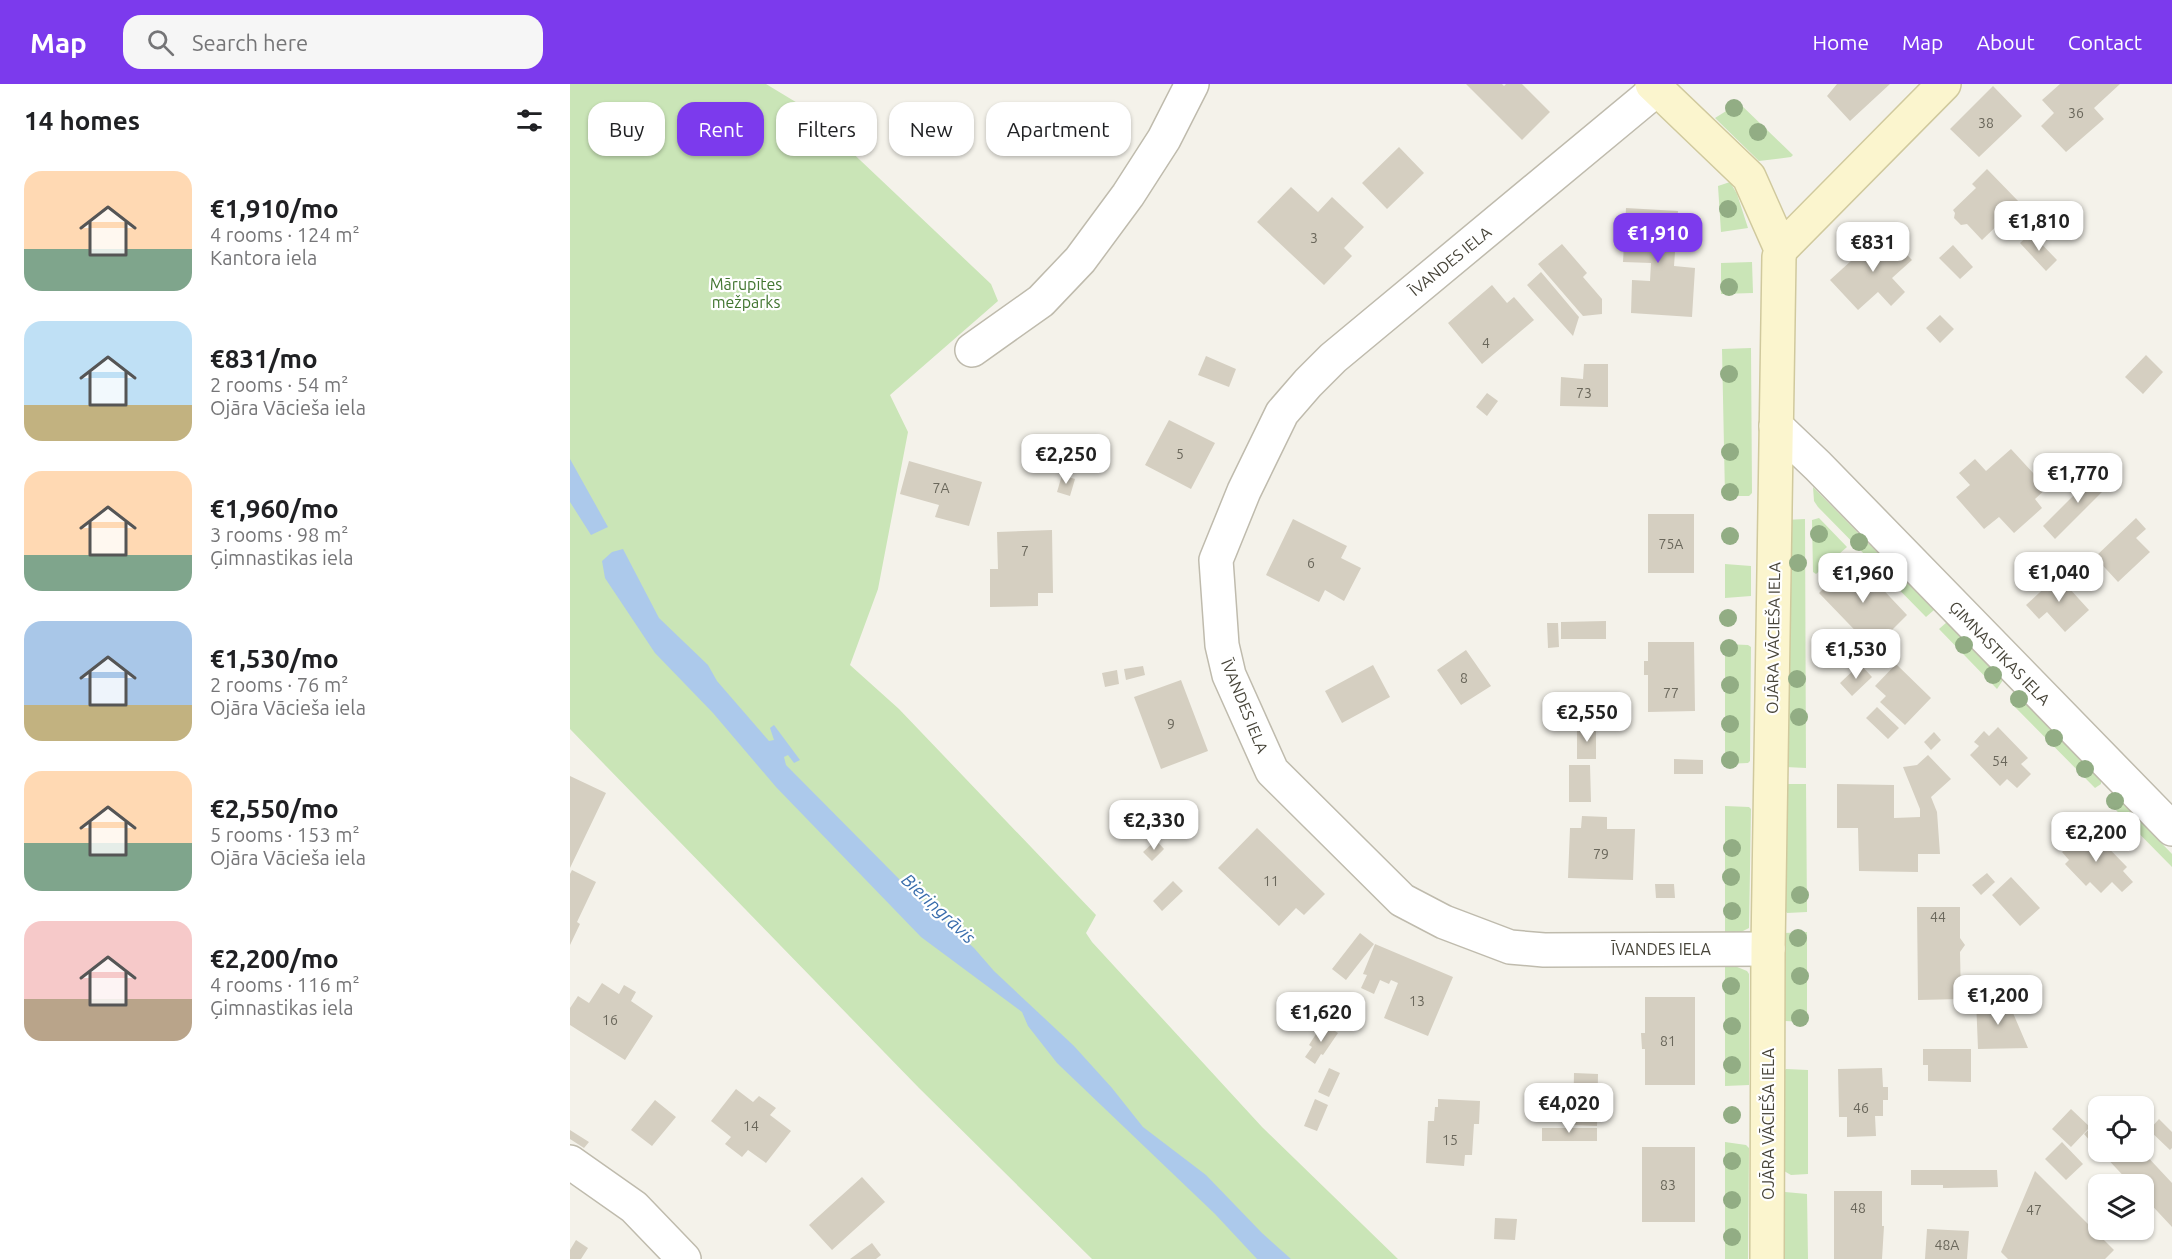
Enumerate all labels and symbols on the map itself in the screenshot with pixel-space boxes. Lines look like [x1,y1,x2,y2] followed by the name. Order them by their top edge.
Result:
[2068,105,2084,121] house number: 36
[1978,115,1994,131] house number: 38
[1990,201,2088,252] pin: €1,810
[1609,213,1707,264] pin: €1,910
[1405,222,1495,300] street label: ĪVANDES IELA
[1837,222,1909,273] pin: €831
[1310,230,1318,246] house number: 3
[710,275,782,311] park label: Mārupītes mežparks
[1482,335,1490,351] house number: 4
[1576,385,1592,401] house number: 73
[1017,434,1115,485] pin: €2,250
[1176,446,1184,462] house number: 5
[2029,453,2127,504] pin: €1,770
[933,480,950,496] house number: 7A
[1659,536,1683,552] house number: 75A
[1021,543,1029,559] house number: 7
[2010,552,2108,603] pin: €1,040
[1814,553,1912,604] pin: €1,960
[1307,555,1315,571] house number: 6
[1762,561,1783,714] street label: OJĀRA VĀCIEŠA IELA
[1946,597,2054,709] street label: ĢIMNASTIKAS IELA
[1807,629,1905,680] pin: €1,530
[1218,656,1272,756] street label: ĪVANDES IELA
[1460,670,1468,686] house number: 8
[1663,685,1679,701] house number: 77
[1538,692,1636,743] pin: €2,550
[1167,716,1175,732] house number: 9
[1992,753,2008,769] house number: 54
[1105,800,1203,851] pin: €2,330
[2047,812,2145,863] pin: €2,200
[1593,846,1609,862] house number: 79
[898,869,980,947] water label: Bieriņgrāvis
[1263,873,1279,889] house number: 11
[1930,909,1946,925] house number: 44
[1610,940,1711,958] street label: ĪVANDES IELA
[1949,975,2047,1026] pin: €1,200
[1272,992,1370,1043] pin: €1,620
[1409,993,1425,1009] house number: 13
[602,1012,618,1028] house number: 16
[1660,1033,1676,1049] house number: 81
[1758,1047,1777,1200] street label: OJĀRA VĀCIEŠA IELA
[1520,1083,1618,1134] pin: €4,020
[1853,1100,1869,1116] house number: 46
[743,1118,759,1134] house number: 14
[1442,1132,1458,1148] house number: 15
[1660,1177,1676,1193] house number: 83
[1850,1200,1866,1216] house number: 48
[2026,1202,2042,1218] house number: 47
[1935,1237,1959,1253] house number: 48A

